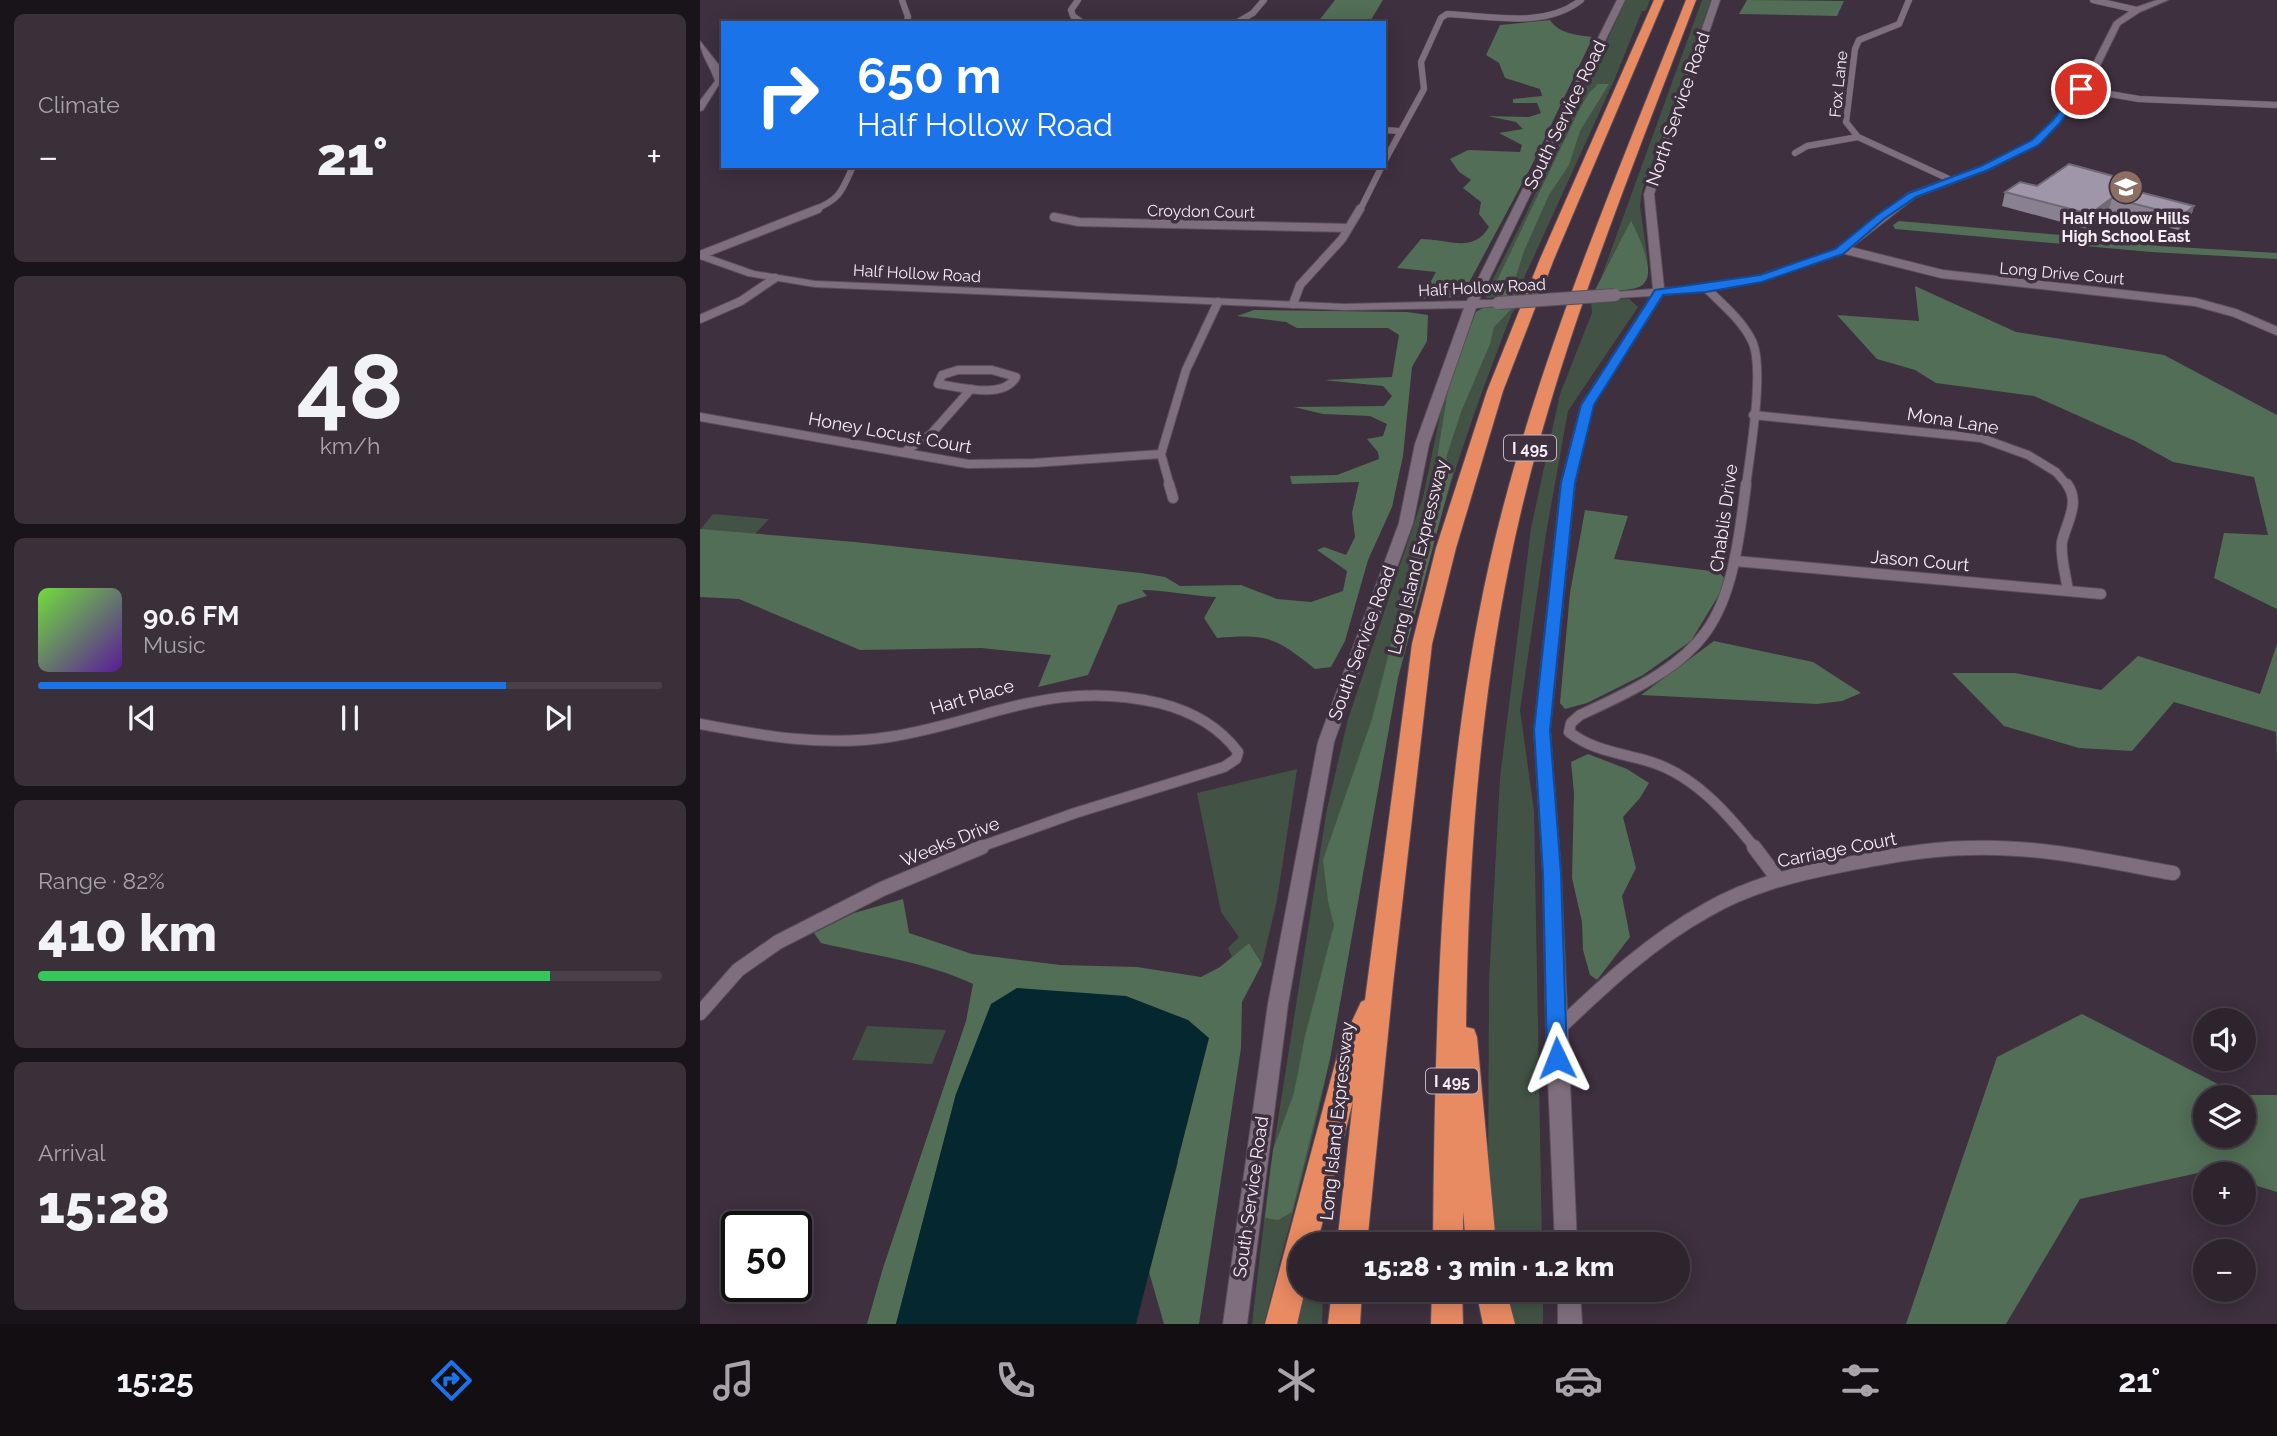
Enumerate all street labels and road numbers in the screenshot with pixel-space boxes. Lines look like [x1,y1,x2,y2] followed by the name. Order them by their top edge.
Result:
[1641,29,1714,189] street label: North Service Road
[1519,37,1610,193] street label: South Service Road
[1826,50,1851,118] street label: Fox Lane
[1147,201,1256,222] street label: Croydon Court
[1999,259,2126,288] street label: Long Drive Court
[853,261,981,286] street label: Half Hollow Road
[1418,275,1546,300] street label: Half Hollow Road
[1906,403,2001,438] street label: Mona Lane
[807,408,973,457] street label: Honey Locust Court
[1504,436,1556,461] road number: I 495
[1383,457,1452,656] street label: Long Island Expressway
[1706,462,1742,573] street label: Chablis Drive
[1870,546,1970,575] street label: Jason Court
[1324,563,1399,723] street label: South Service Road
[928,674,1017,718] street label: Hart Place
[897,812,1003,871] street label: Weeks Drive
[1776,828,1898,871] street label: Carriage Court
[1316,1020,1357,1221] street label: Long Island Expressway
[1426,1068,1478,1093] road number: I 495
[1229,1115,1272,1279] street label: South Service Road

